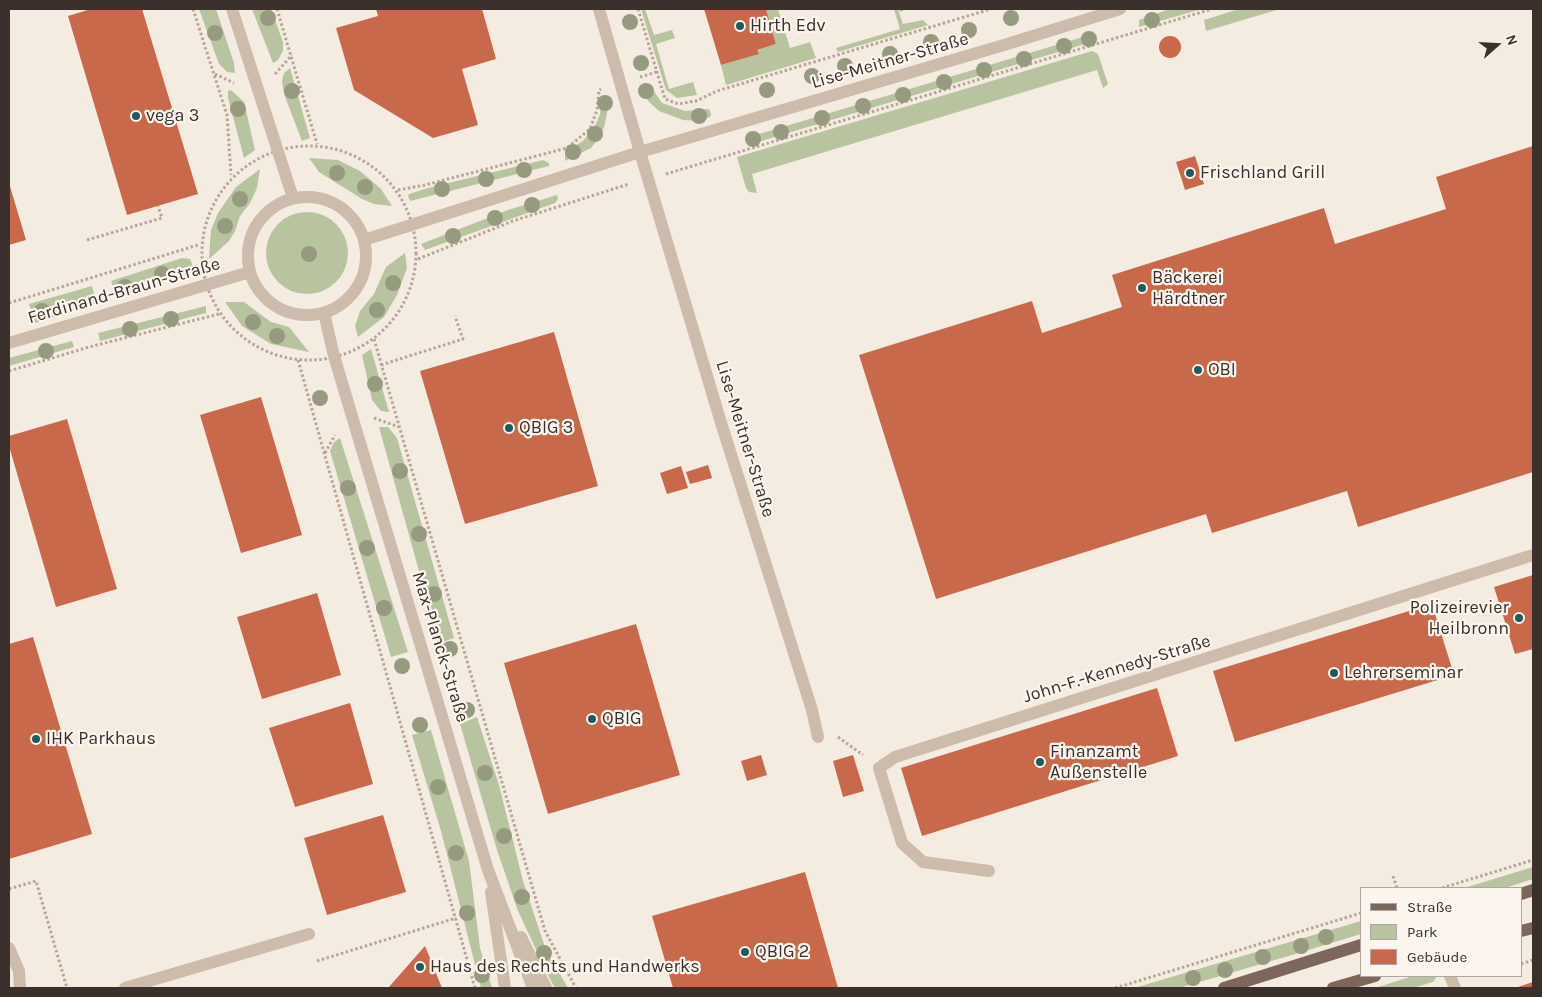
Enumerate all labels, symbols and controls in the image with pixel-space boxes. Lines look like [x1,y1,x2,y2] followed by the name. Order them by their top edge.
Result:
[750,15,826,37] place label: Hirth Edv
[734,20,746,32] marker: Hirth Edv
[1472,20,1522,70] north arrow
[809,28,971,94] street label: Lise-Meitner-Straße
[1502,32,1521,47] text: N
[146,105,199,127] place label: vega 3
[130,110,142,122] marker: vega 3
[1200,162,1325,184] place label: Frischland Grill
[1184,167,1196,179] marker: Frischland Grill
[25,253,223,329] street label: Ferdinand-Braun-Straße
[1152,267,1224,310] place label: Bäckerei Härdtner
[1136,282,1148,294] marker: Bäckerei Härdtner
[711,358,779,520] street label: Lise-Meitner-Straße
[1208,359,1236,381] place label: OBI
[1192,364,1204,376] marker: OBI
[519,417,573,439] place label: QBIG 3
[503,422,515,434] marker: QBIG 3
[407,569,473,725] street label: Max-Planck-Straße
[1410,597,1509,640] place label: Polizeirevier Heilbronn
[1513,612,1525,624] marker: Polizeirevier Heilbronn
[1021,630,1213,708] street label: John-F.-Kennedy-Straße
[1344,662,1463,684] place label: Lehrerseminar
[1328,667,1340,679] marker: Lehrerseminar
[602,708,642,730] place label: QBIG
[586,713,598,725] marker: QBIG
[46,728,156,750] place label: IHK Parkhaus
[30,733,42,745] marker: IHK Parkhaus
[1050,741,1147,784] place label: Finanzamt Außenstelle
[1034,756,1046,768] marker: Finanzamt Außenstelle
[1360,887,1522,977] legend
[1407,898,1452,916] text: Straße
[1407,923,1437,941] text: Park
[755,941,809,963] place label: QBIG 2
[739,946,751,958] marker: QBIG 2
[1407,948,1467,966] text: Gebäude
[430,956,700,978] place label: Haus des Rechts und Handwerks
[414,961,426,973] marker: Haus des Rechts und Handwerks

